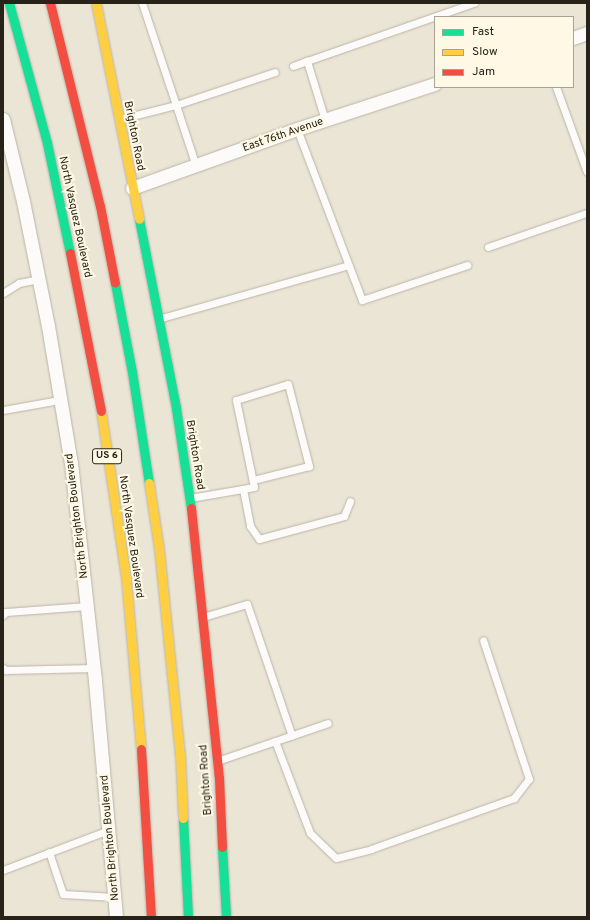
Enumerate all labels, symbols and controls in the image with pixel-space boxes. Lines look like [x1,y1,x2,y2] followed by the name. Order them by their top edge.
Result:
[434,16,574,88] legend
[472,24,494,40] text: Fast
[472,44,498,60] text: Slow
[472,64,495,80] text: Jam
[121,100,147,172] street label: Brighton Road
[240,115,326,155] street label: East 76th Avenue
[56,155,94,279] street label: North Vasquez Boulevard
[183,419,207,491] street label: Brighton Road
[92,448,122,464] road number: US 6
[63,453,91,579] street label: North Brighton Boulevard
[116,475,146,599] street label: North Vasquez Boulevard
[197,744,215,816] street label: Brighton Road
[98,775,122,901] street label: North Brighton Boulevard

